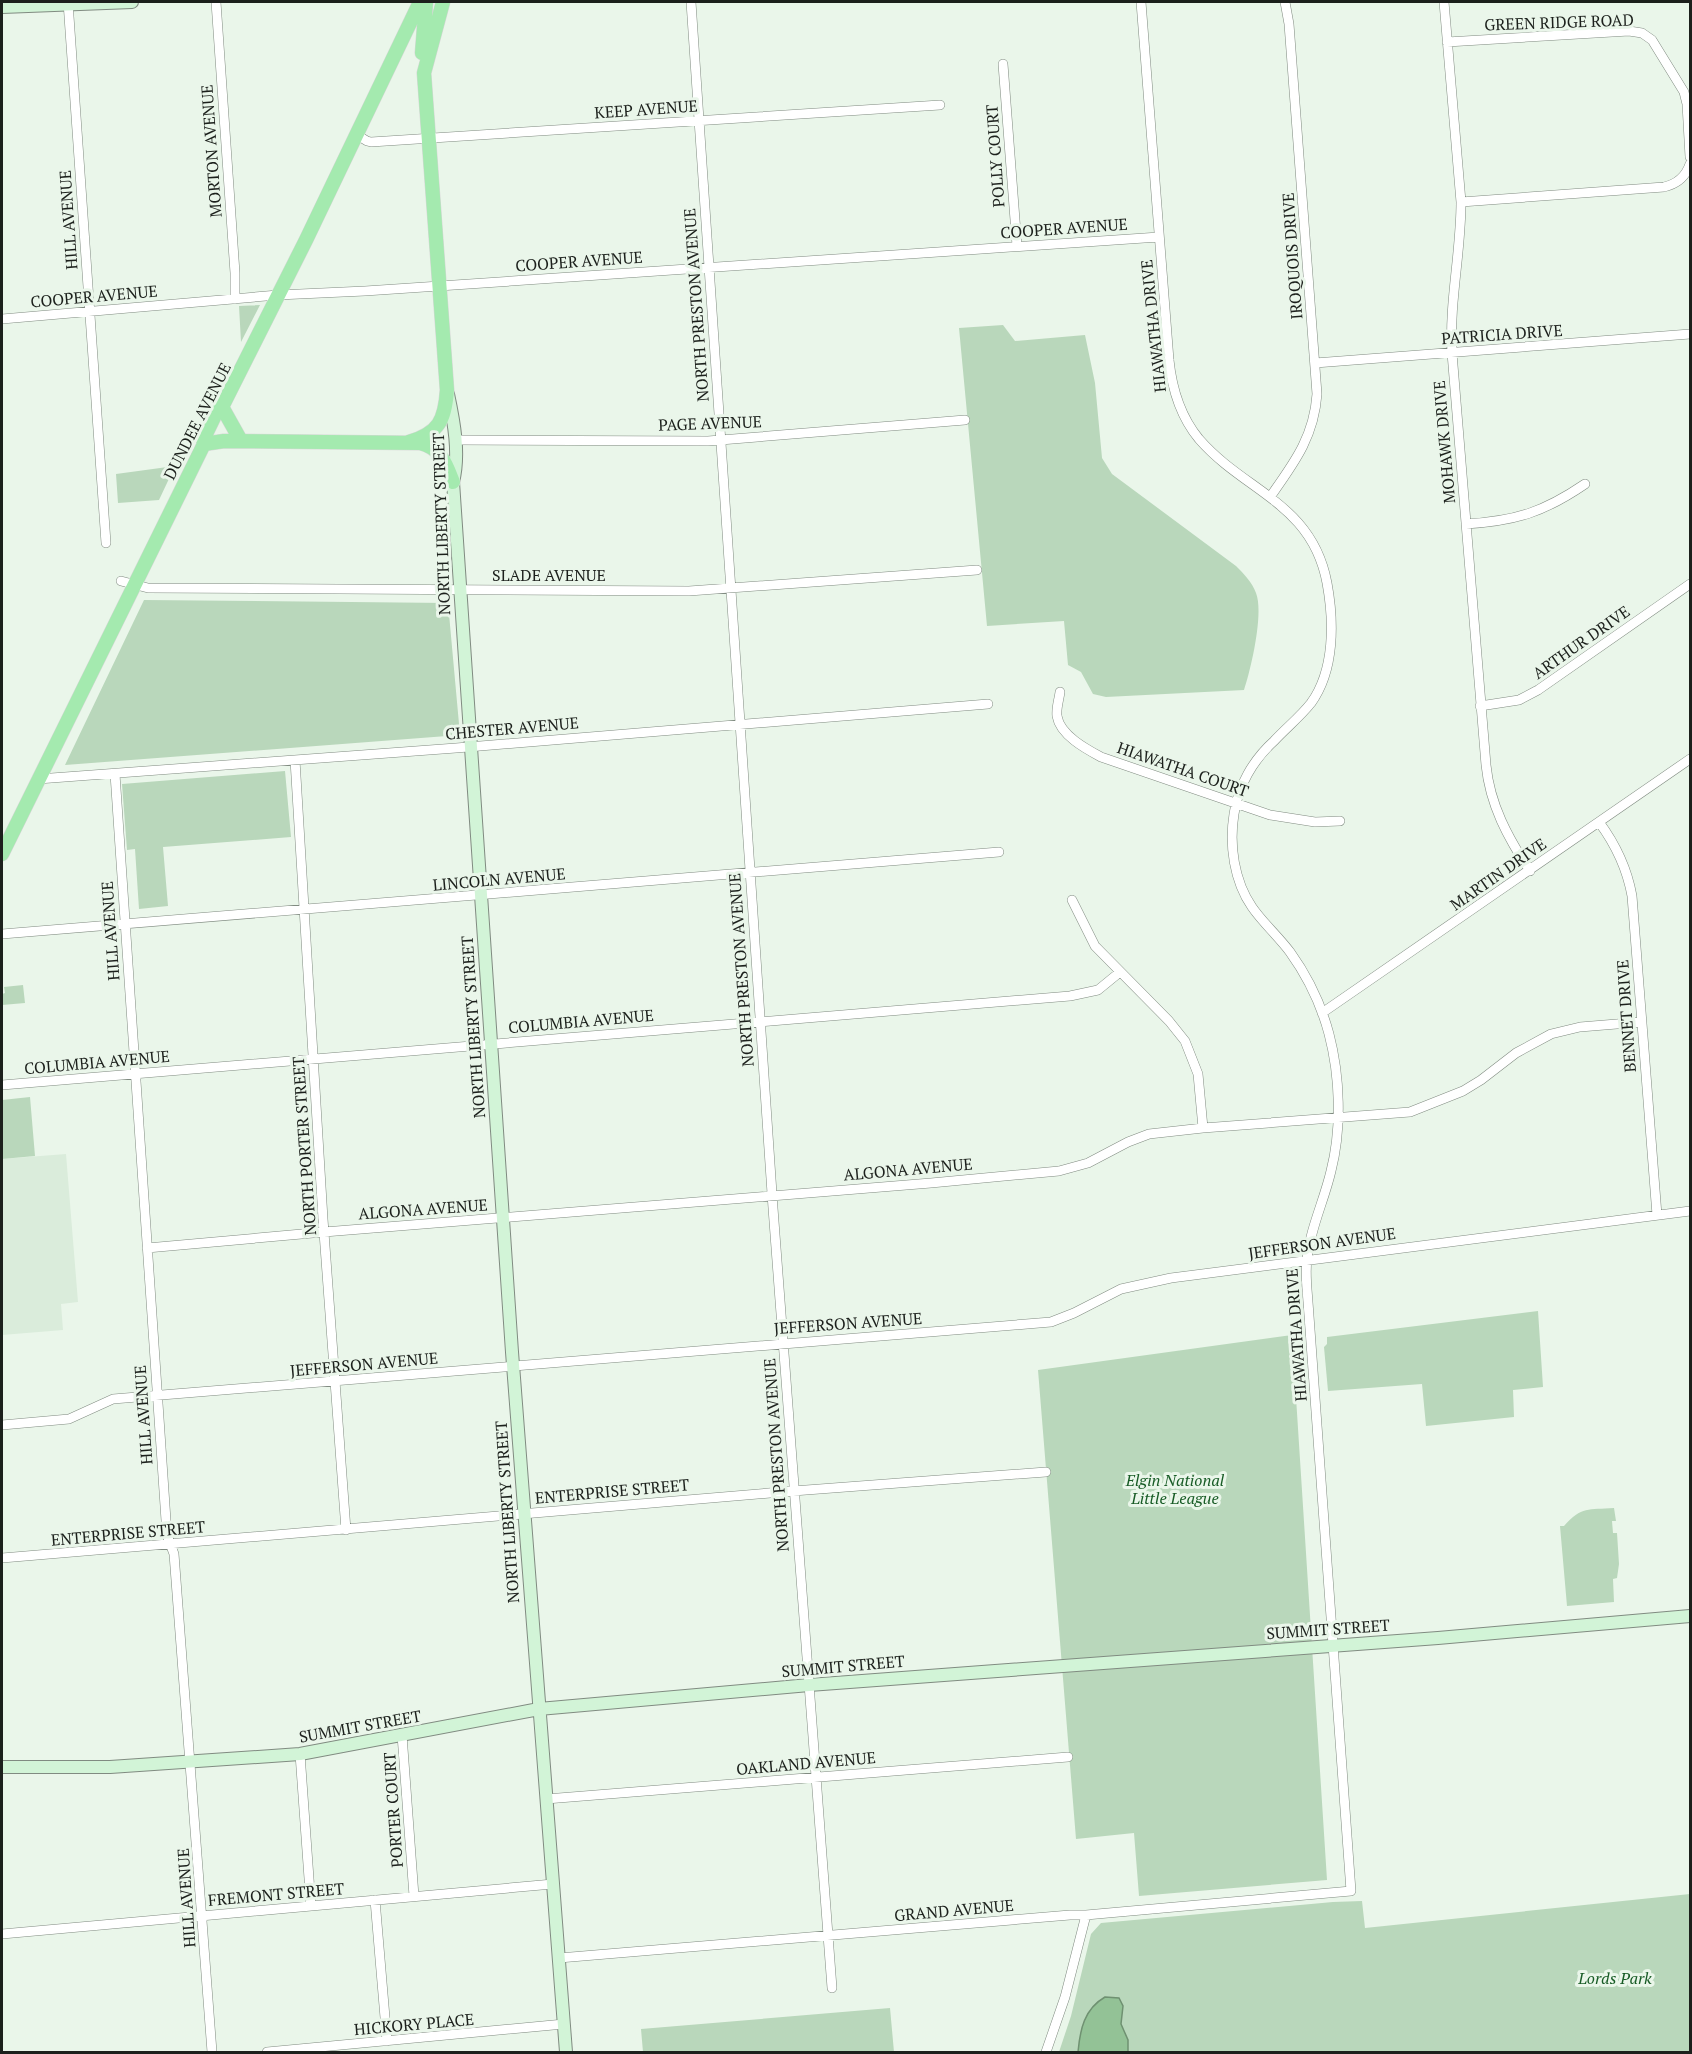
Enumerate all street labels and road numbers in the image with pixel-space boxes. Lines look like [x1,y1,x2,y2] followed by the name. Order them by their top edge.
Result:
[1484,8,1634,36] street label: GREEN RIDGE ROAD
[195,84,227,218] street label: MORTON AVENUE
[594,94,698,124] street label: KEEP AVENUE
[980,104,1010,208] street label: POLLY COURT
[54,169,82,271] street label: HILL AVENUE
[1277,192,1307,320] street label: IROQUOIS DRIVE
[678,207,714,403] street label: NORTH PRESTON AVENUE
[1000,213,1128,243] street label: COOPER AVENUE
[515,246,643,276] street label: COOPER AVENUE
[1135,259,1171,393] street label: HIAWATHA DRIVE
[30,279,158,313] street label: COOPER AVENUE
[1441,319,1563,349] street label: PATRICIA DRIVE
[158,359,236,483] street label: DUNDEE AVENUE
[1428,380,1460,504] street label: MOHAWK DRIVE
[658,410,762,436] street label: PAGE AVENUE
[427,432,455,616] street label: NORTH LIBERTY STREET
[492,564,606,586] street label: SLADE AVENUE
[1528,600,1634,684] street label: ARTHUR DRIVE
[444,711,580,745] street label: CHESTER AVENUE
[1114,736,1252,802] street label: HIAWATHA COURT
[1446,833,1550,915] street label: MARTIN DRIVE
[432,862,566,896] street label: LINCOLN AVENUE
[723,872,759,1068] street label: NORTH PRESTON AVENUE
[96,880,124,982] street label: HILL AVENUE
[456,935,490,1119] street label: NORTH LIBERTY STREET
[1611,959,1641,1073] street label: BENNET DRIVE
[507,1004,655,1038] street label: COLUMBIA AVENUE
[23,1045,171,1079] street label: COLUMBIA AVENUE
[287,1056,321,1236] street label: NORTH PORTER STREET
[843,1152,973,1186] street label: ALGONA AVENUE
[358,1194,488,1224] street label: ALGONA AVENUE
[1247,1222,1397,1264] street label: JEFFERSON AVENUE
[1280,1268,1312,1402] street label: HIAWATHA DRIVE
[773,1307,923,1339] street label: JEFFERSON AVENUE
[289,1347,439,1381] street label: JEFFERSON AVENUE
[758,1357,794,1553] street label: NORTH PRESTON AVENUE
[129,1364,157,1466] street label: HILL AVENUE
[490,1420,524,1604] street label: NORTH LIBERTY STREET
[534,1473,690,1509] street label: ENTERPRISE STREET
[50,1515,206,1551] street label: ENTERPRISE STREET
[1266,1614,1391,1644] street label: SUMMIT STREET
[780,1650,906,1682] street label: SUMMIT STREET
[297,1704,423,1748] street label: SUMMIT STREET
[735,1746,877,1780] street label: OAKLAND AVENUE
[378,1751,408,1868] street label: PORTER COURT
[172,1847,200,1949] street label: HILL AVENUE
[207,1877,345,1911] street label: FREMONT STREET
[893,1894,1015,1926] street label: GRAND AVENUE
[353,2008,475,2040] street label: HICKORY PLACE

